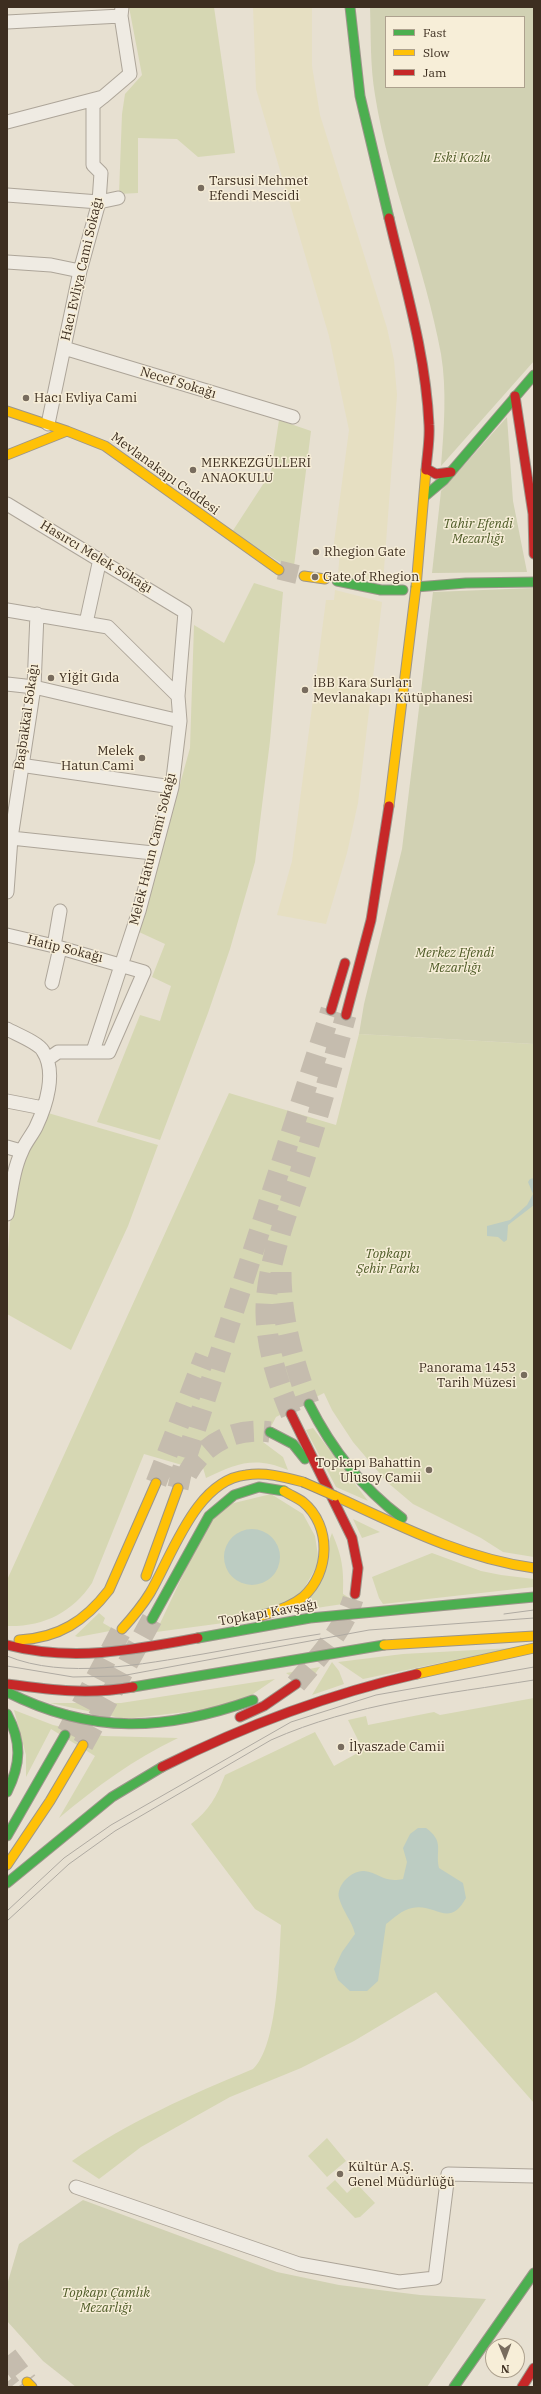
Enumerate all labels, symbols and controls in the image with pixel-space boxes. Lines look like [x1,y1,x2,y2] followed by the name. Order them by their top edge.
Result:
[385,16,525,88] legend
[423,25,447,40] text: Fast
[423,45,450,60] text: Slow
[423,65,446,80] text: Jam
[433,150,491,166] park label: Eski Kozlu
[209,173,308,204] place label: Tarsusi Mehmet Efendi Mescidi
[196,183,206,193] marker: Tarsusi Mehmet Efendi Mescidi
[58,196,106,342] street label: Hacı Evliya Cami Sokağı
[138,364,218,402] street label: Necef Sokağı
[34,390,137,406] place label: Hacı Evliya Cami
[21,393,31,403] marker: Hacı Evliya Cami
[108,429,222,519] street label: Mevlanakapı Caddesi
[201,455,311,486] place label: MERKEZGÜLLERİ ANAOKULU
[188,465,198,475] marker: MERKEZGÜLLERİ ANAOKULU
[443,516,513,547] park label: Tahir Efendi Mezarlığı
[37,517,155,597] street label: Hasırcı Melek Sokağı
[324,544,406,560] place label: Rhegion Gate
[311,547,321,557] marker: Rhegion Gate
[323,569,419,585] place label: Gate of Rhegion
[310,572,320,582] marker: Gate of Rhegion
[12,663,42,771] street label: Başbakkal Sokağı
[59,670,119,686] place label: Yİğİt Gıda
[46,673,56,683] marker: Yİğİt Gıda
[313,675,473,706] place label: İBB Kara Surları Mevlanakapı Kütüphanesi
[300,685,310,695] marker: İBB Kara Surları Mevlanakapı Kütüphanesi
[61,743,134,774] place label: Melek Hatun Cami
[137,753,147,763] marker: Melek Hatun Cami
[126,771,180,927] street label: Melek Hatun Cami Sokağı
[25,932,105,966] street label: Hatip Sokağı
[416,945,494,976] park label: Merkez Efendi Mezarlığı
[356,1246,420,1277] park label: Topkapı Şehir Parkı
[419,1360,516,1391] place label: Panorama 1453 Tarih Müzesi
[519,1370,529,1380] marker: Panorama 1453 Tarih Müzesi
[316,1455,421,1486] place label: Topkapı Bahattin Ulusoy Camii
[424,1465,434,1475] marker: Topkapı Bahattin Ulusoy Camii
[217,1597,319,1629] street label: Topkapı Kavşağı
[349,1739,445,1755] place label: İlyaszade Camii
[336,1742,346,1752] marker: İlyaszade Camii
[348,2159,455,2190] place label: Kültür A.Ş. Genel Müdürlüğü
[335,2169,345,2179] marker: Kültür A.Ş. Genel Müdürlüğü
[62,2285,150,2316] park label: Topkapı Çamlık Mezarlığı
[485,2338,525,2378] north arrow
[501,2362,510,2376] text: N

